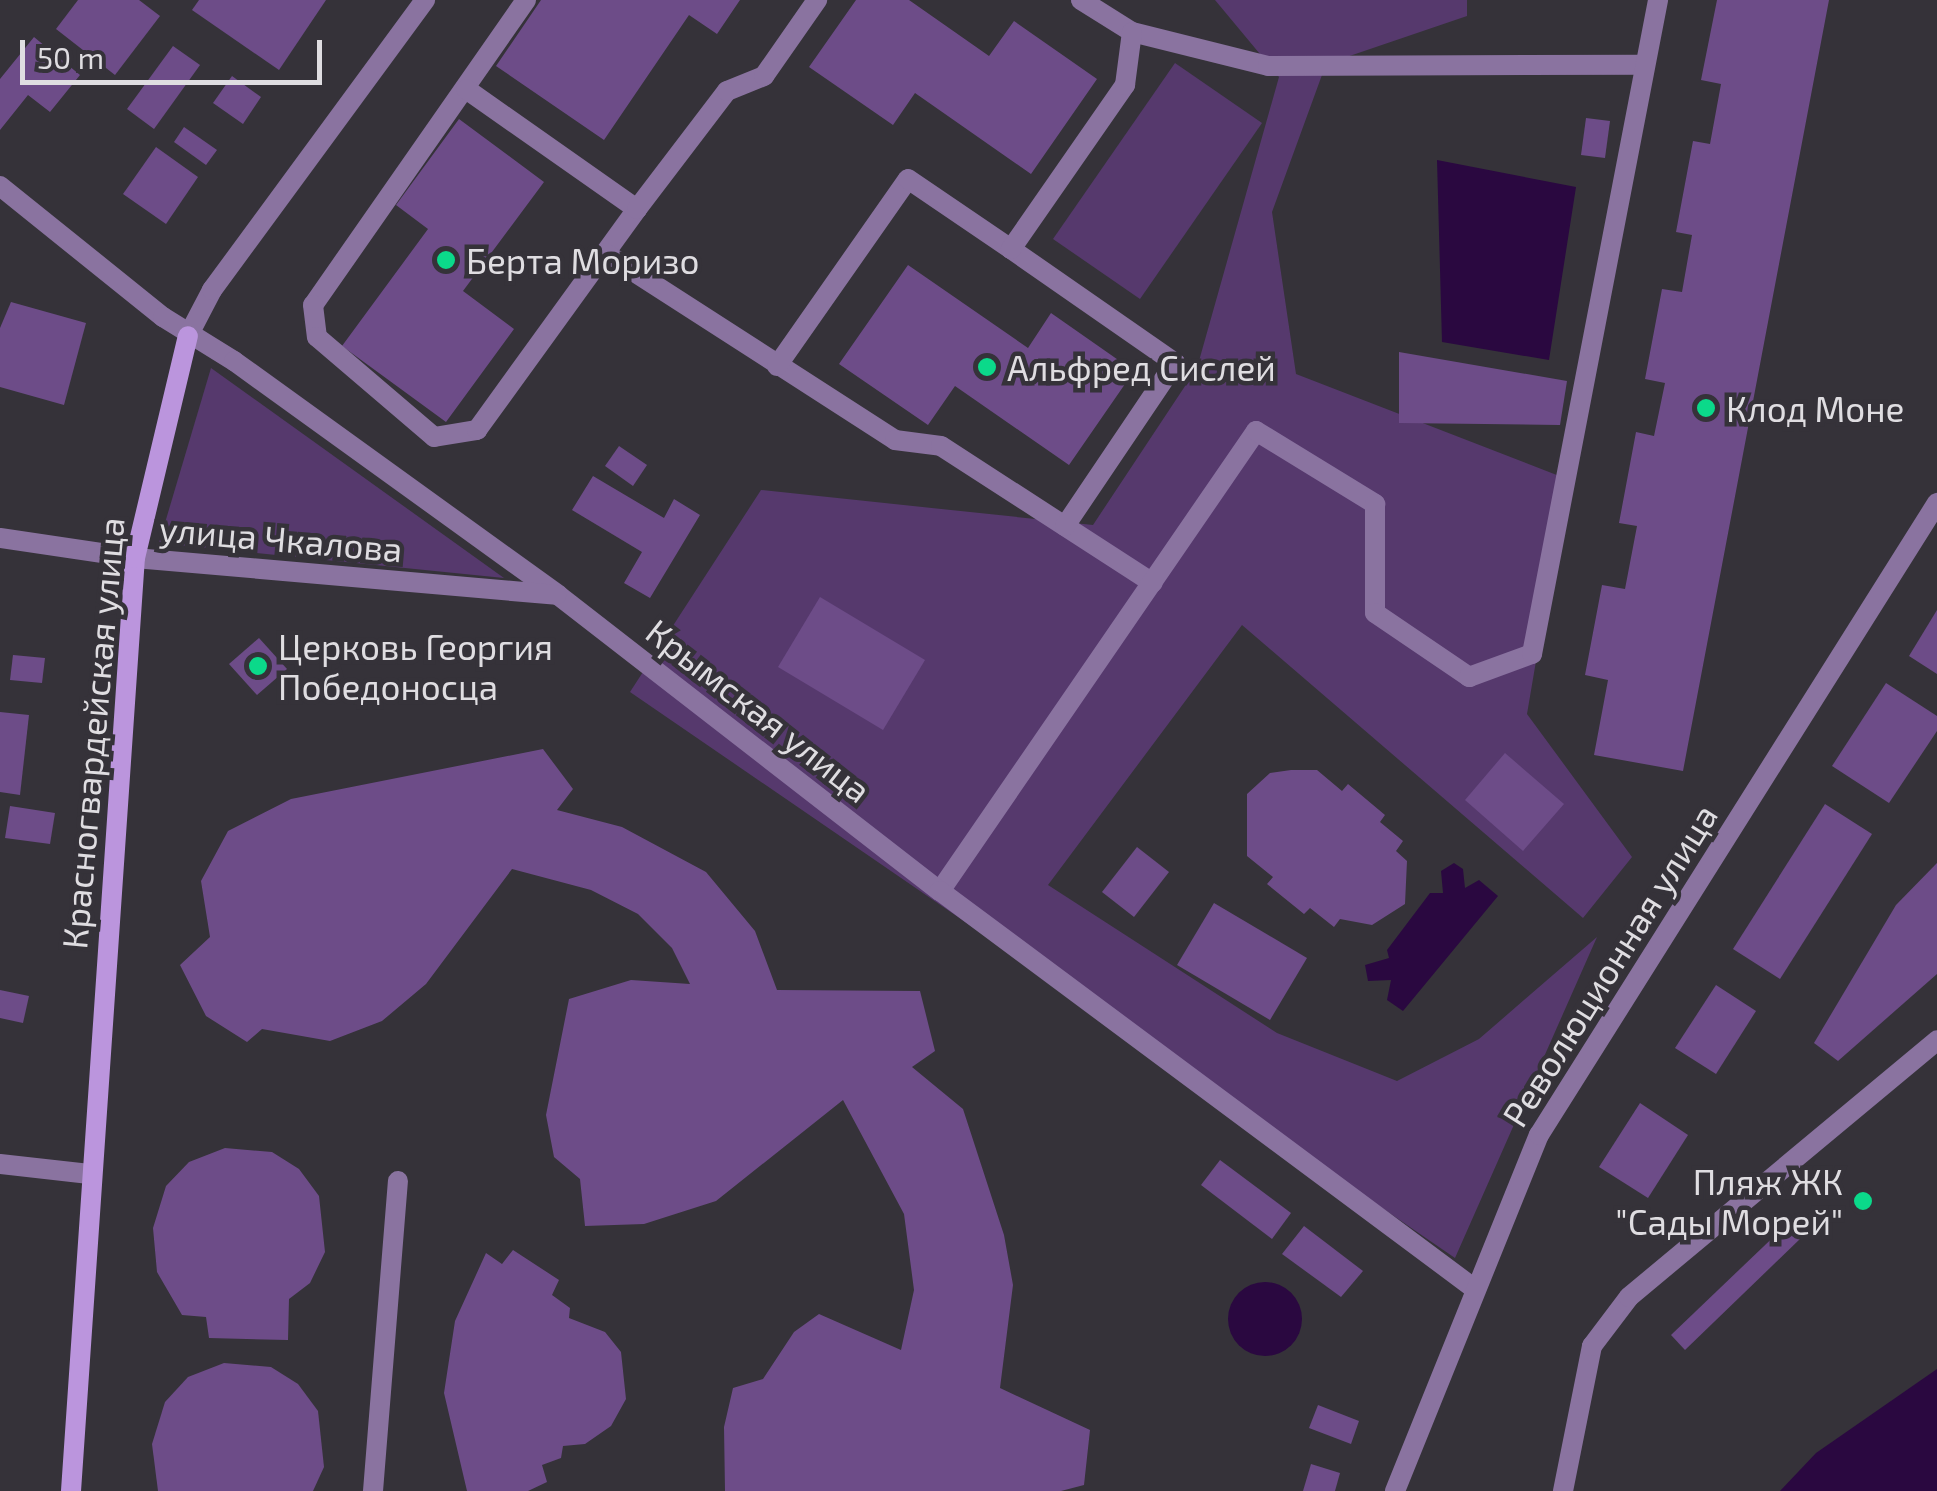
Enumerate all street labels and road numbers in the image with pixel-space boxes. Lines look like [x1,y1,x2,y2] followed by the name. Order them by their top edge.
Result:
[158,506,404,570] street label: улица Чкалова
[52,515,132,951] street label: Красногвардейская улица
[639,610,879,810] street label: Крымская улица
[1493,796,1725,1134] street label: Революционная улица

